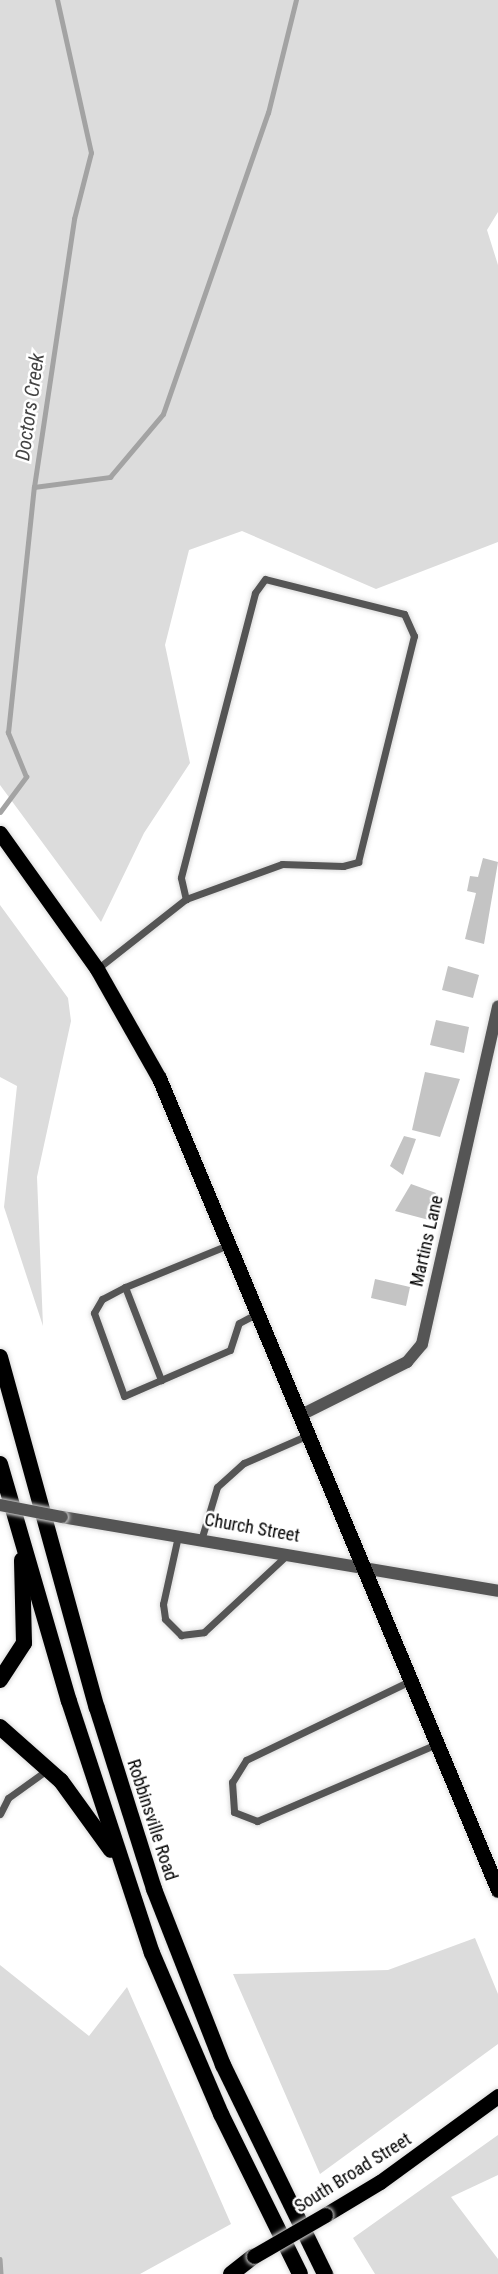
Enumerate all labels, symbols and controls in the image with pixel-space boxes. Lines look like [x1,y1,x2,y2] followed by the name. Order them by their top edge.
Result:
[11,352,49,462] water label: Doctors Creek
[406,1193,448,1289] street label: Martins Lane
[203,1509,301,1547] street label: Church Street
[122,1757,182,1883] street label: Robbinsville Road
[291,2129,415,2217] street label: South Broad Street

